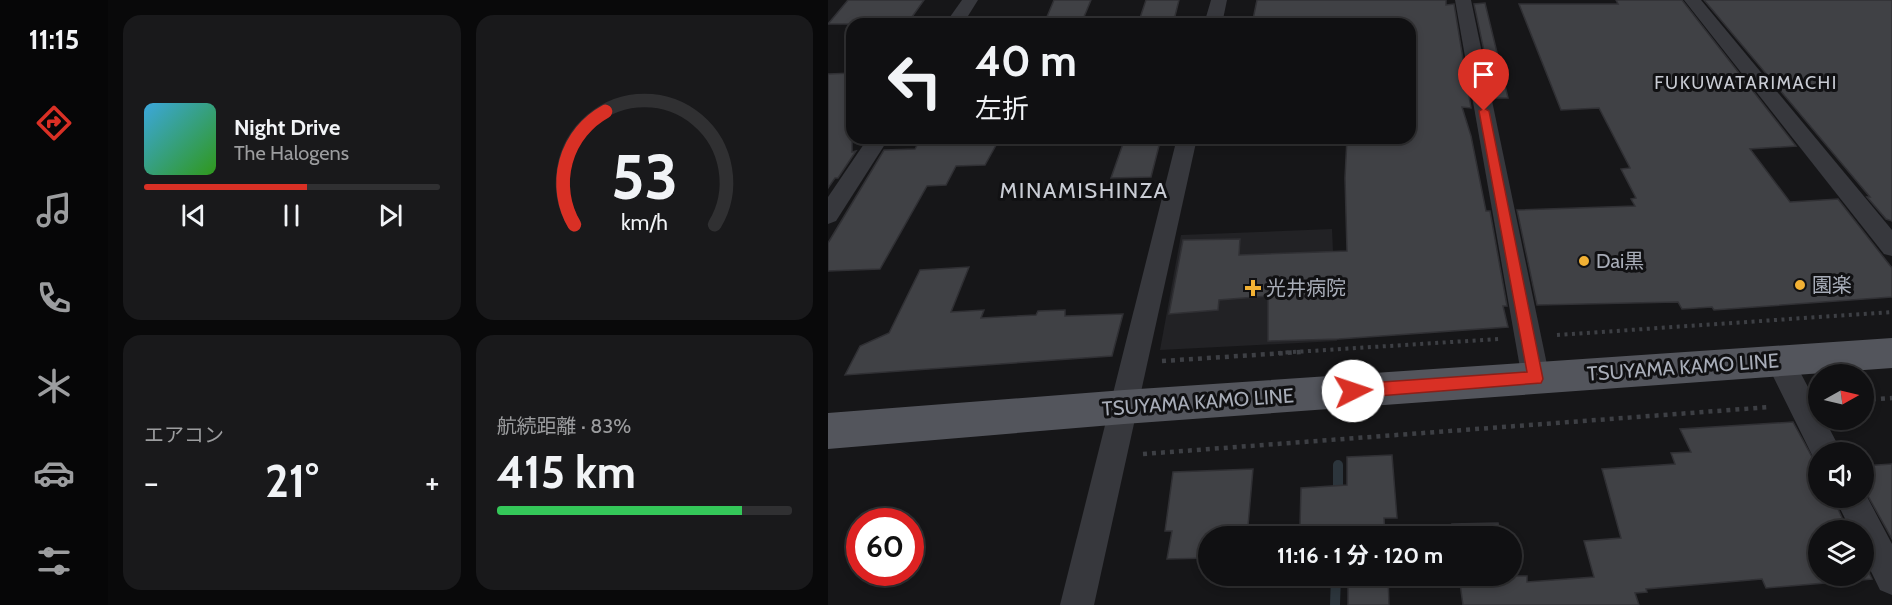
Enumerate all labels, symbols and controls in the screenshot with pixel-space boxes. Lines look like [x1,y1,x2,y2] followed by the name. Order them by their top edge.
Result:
[29,23,79,56] text: 11:15
[975,35,1077,87] text: 40 m
[876,42,954,120] icon: left
[1458,49,1509,111] pin
[1467,58,1500,91] icon: arrive
[1654,72,1838,94] district label: FUKUWATARIMACHI
[975,92,1029,125] text: 左折
[33,102,75,144] icon: directions
[234,114,340,141] text: Night Drive
[611,139,678,215] text: 53
[234,141,349,165] text: The Halogens
[1000,177,1168,204] district label: MINAMISHINZA
[33,189,75,231] icon: music
[177,199,210,232] icon: previous
[275,199,308,232] icon: pause
[374,199,407,232] icon: next
[621,209,668,235] text: km/h
[1596,249,1644,273] place label: Dai黒
[1577,254,1591,268] marker: Dai黒
[1812,273,1852,297] place label: 園楽
[1266,276,1346,300] place label: 光井病院
[33,277,75,319] icon: phone
[1793,278,1807,292] marker: 園楽
[1244,279,1262,297] marker: 光井病院
[1586,348,1780,386] street label: TSUYAMA KAMO LINE
[1321,359,1385,423] position arrow
[1808,364,1874,430] north arrow
[1808,364,1874,586] map controls
[33,365,75,407] icon: climate
[1101,383,1295,421] street label: TSUYAMA KAMO LINE
[497,414,631,438] text: 航続距離 · 83%
[144,423,224,447] text: エアコン
[1808,442,1874,508] button: sound
[497,445,636,499] text: 415 km
[33,452,75,494] icon: car
[265,454,318,508] text: 21°
[144,462,159,502] text: −
[425,462,439,502] text: +
[846,508,924,586] speed limit sign: 60
[1808,520,1874,586] button: layers
[33,540,75,582] icon: filters
[1277,542,1443,569] text: 11:16 · 1 分 · 120 m

